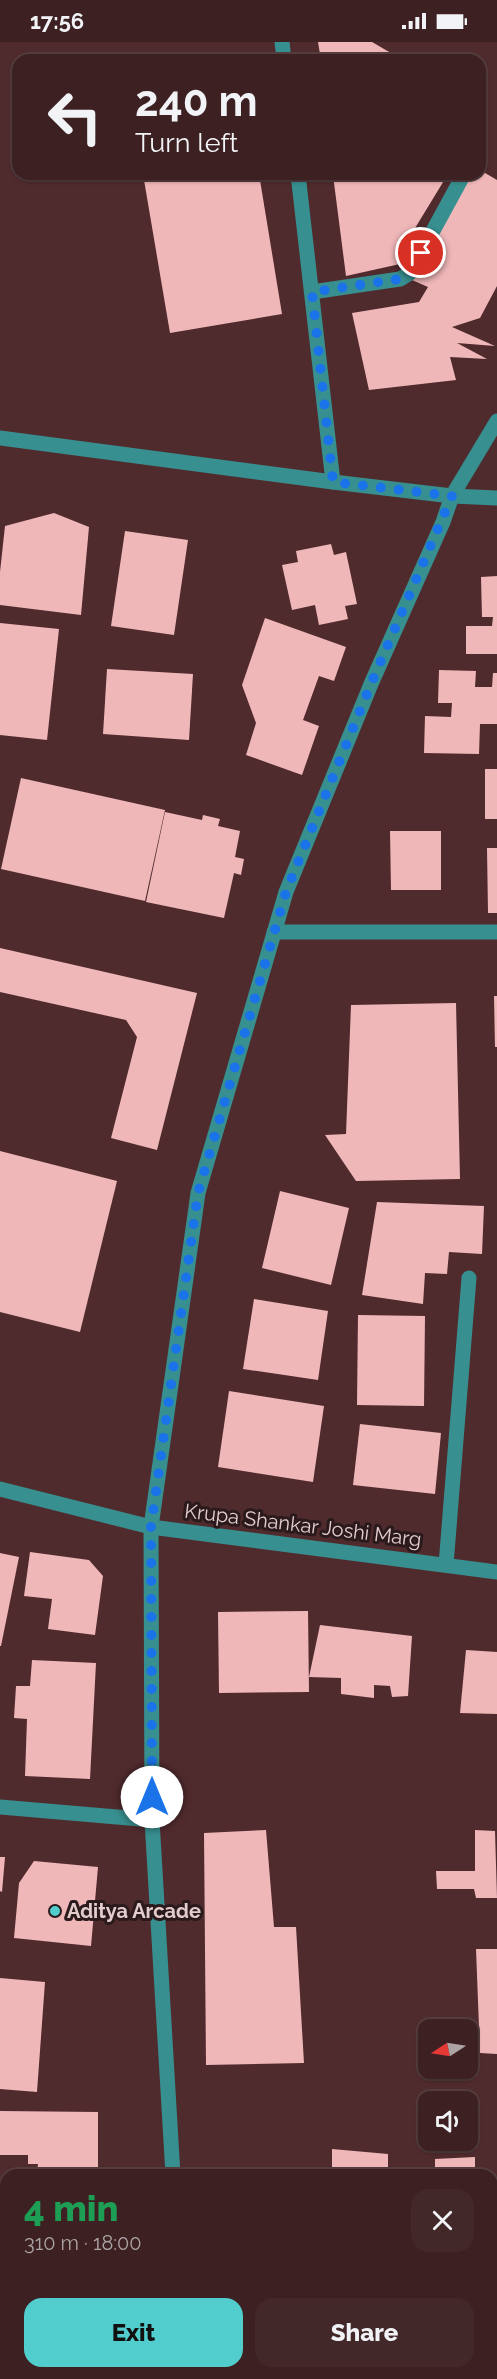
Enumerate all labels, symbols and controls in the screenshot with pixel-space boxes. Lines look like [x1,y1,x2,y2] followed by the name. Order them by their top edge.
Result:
[30,8,84,34] text: 17:56
[135,77,258,126] text: 240 m
[36,78,114,156] icon: left
[135,127,238,158] text: Turn left
[395,227,446,278] pin
[404,236,437,269] icon: arrive
[183,1499,423,1551] street label: Krupa Shankar Joshi Marg
[120,1765,184,1829] position arrow
[67,1899,201,1923] place label: Aditya Arcade
[48,1904,62,1918] marker: Aditya Arcade
[418,2019,478,2079] north arrow
[418,2019,478,2151] map controls
[418,2091,478,2151] button: sound
[24,2187,119,2229] text: 4 min
[411,2189,474,2252] button: close
[24,2231,142,2255] text: 310 m · 18:00
[24,2298,243,2367] button: Exit
[255,2298,474,2367] button: Share

